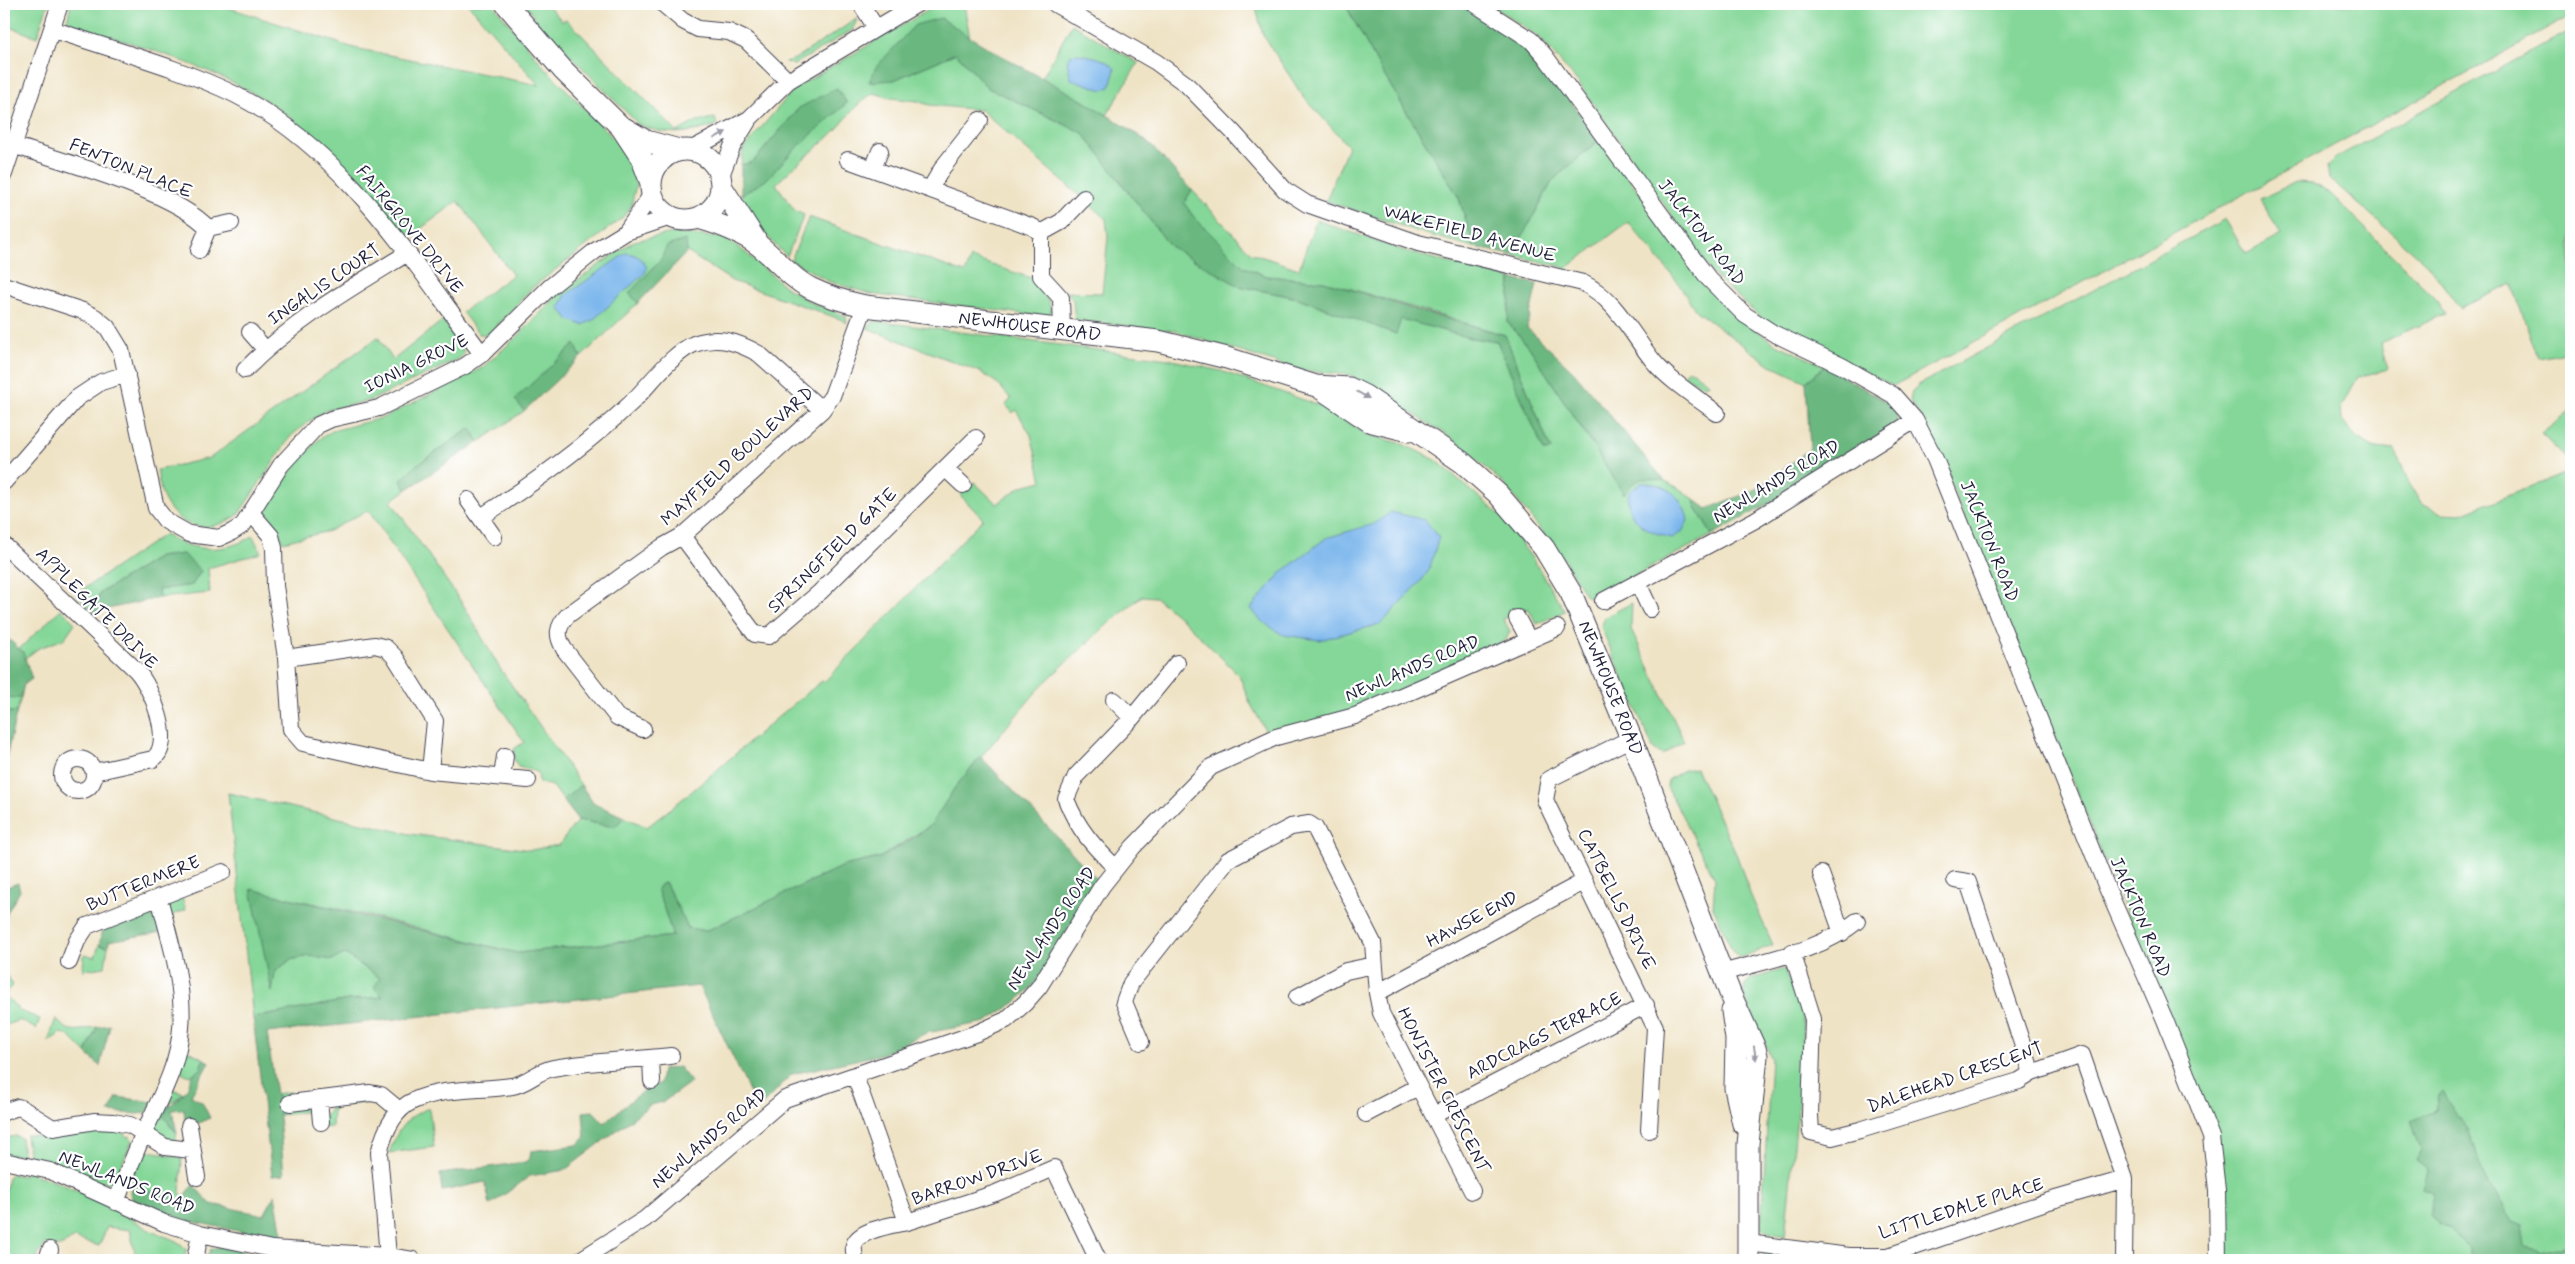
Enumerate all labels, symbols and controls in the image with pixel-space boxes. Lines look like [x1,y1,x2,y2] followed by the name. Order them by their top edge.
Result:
[713,131,727,139] one-way arrow
[66,133,196,205] street label: FENTON PLACE
[350,161,468,299] street label: FAIRGROVE DRIVE
[1652,174,1750,291] street label: JACKTON ROAD
[1381,199,1559,269] street label: WAKEFIELD AVENUE
[264,238,386,331] street label: INGALIS COURT
[957,306,1103,348] street label: NEWHOUSE ROAD
[360,328,473,399] street label: IONIA GROVE
[656,381,819,532] street label: MAYFIELD BOULEVARD
[1357,391,1370,400] one-way arrow
[1708,434,1845,529] street label: NEWLANDS ROAD
[1954,477,2024,606] street label: JACKTON ROAD
[763,482,903,619] street label: SPRINGFIELD GATE
[30,543,162,675] street label: APPLEGATE DRIVE
[1572,617,1648,759] street label: NEWHOUSE ROAD
[1341,630,1484,708] street label: NEWLANDS ROAD
[1571,825,1661,974] street label: CATBELLS DRIVE
[83,850,204,918] street label: BUTTERMERE
[2104,853,2176,981] street label: JACKTON ROAD
[1002,862,1102,995] street label: NEWLANDS ROAD
[1423,886,1522,954] street label: HAWSE END
[1463,986,1626,1085] street label: ARDCRAGS TERRACE
[1391,1004,1496,1178] street label: HONISTER CRESCENT
[1864,1037,2046,1119] street label: DALEHEAD CRESCENT
[1752,1046,1760,1062] one-way arrow
[647,1083,773,1194] street label: NEWLANDS ROAD
[909,1144,1046,1212] street label: BARROW DRIVE
[55,1145,198,1221] street label: NEWLANDS ROAD
[1876,1172,2047,1245] street label: LITTLEDALE PLACE

